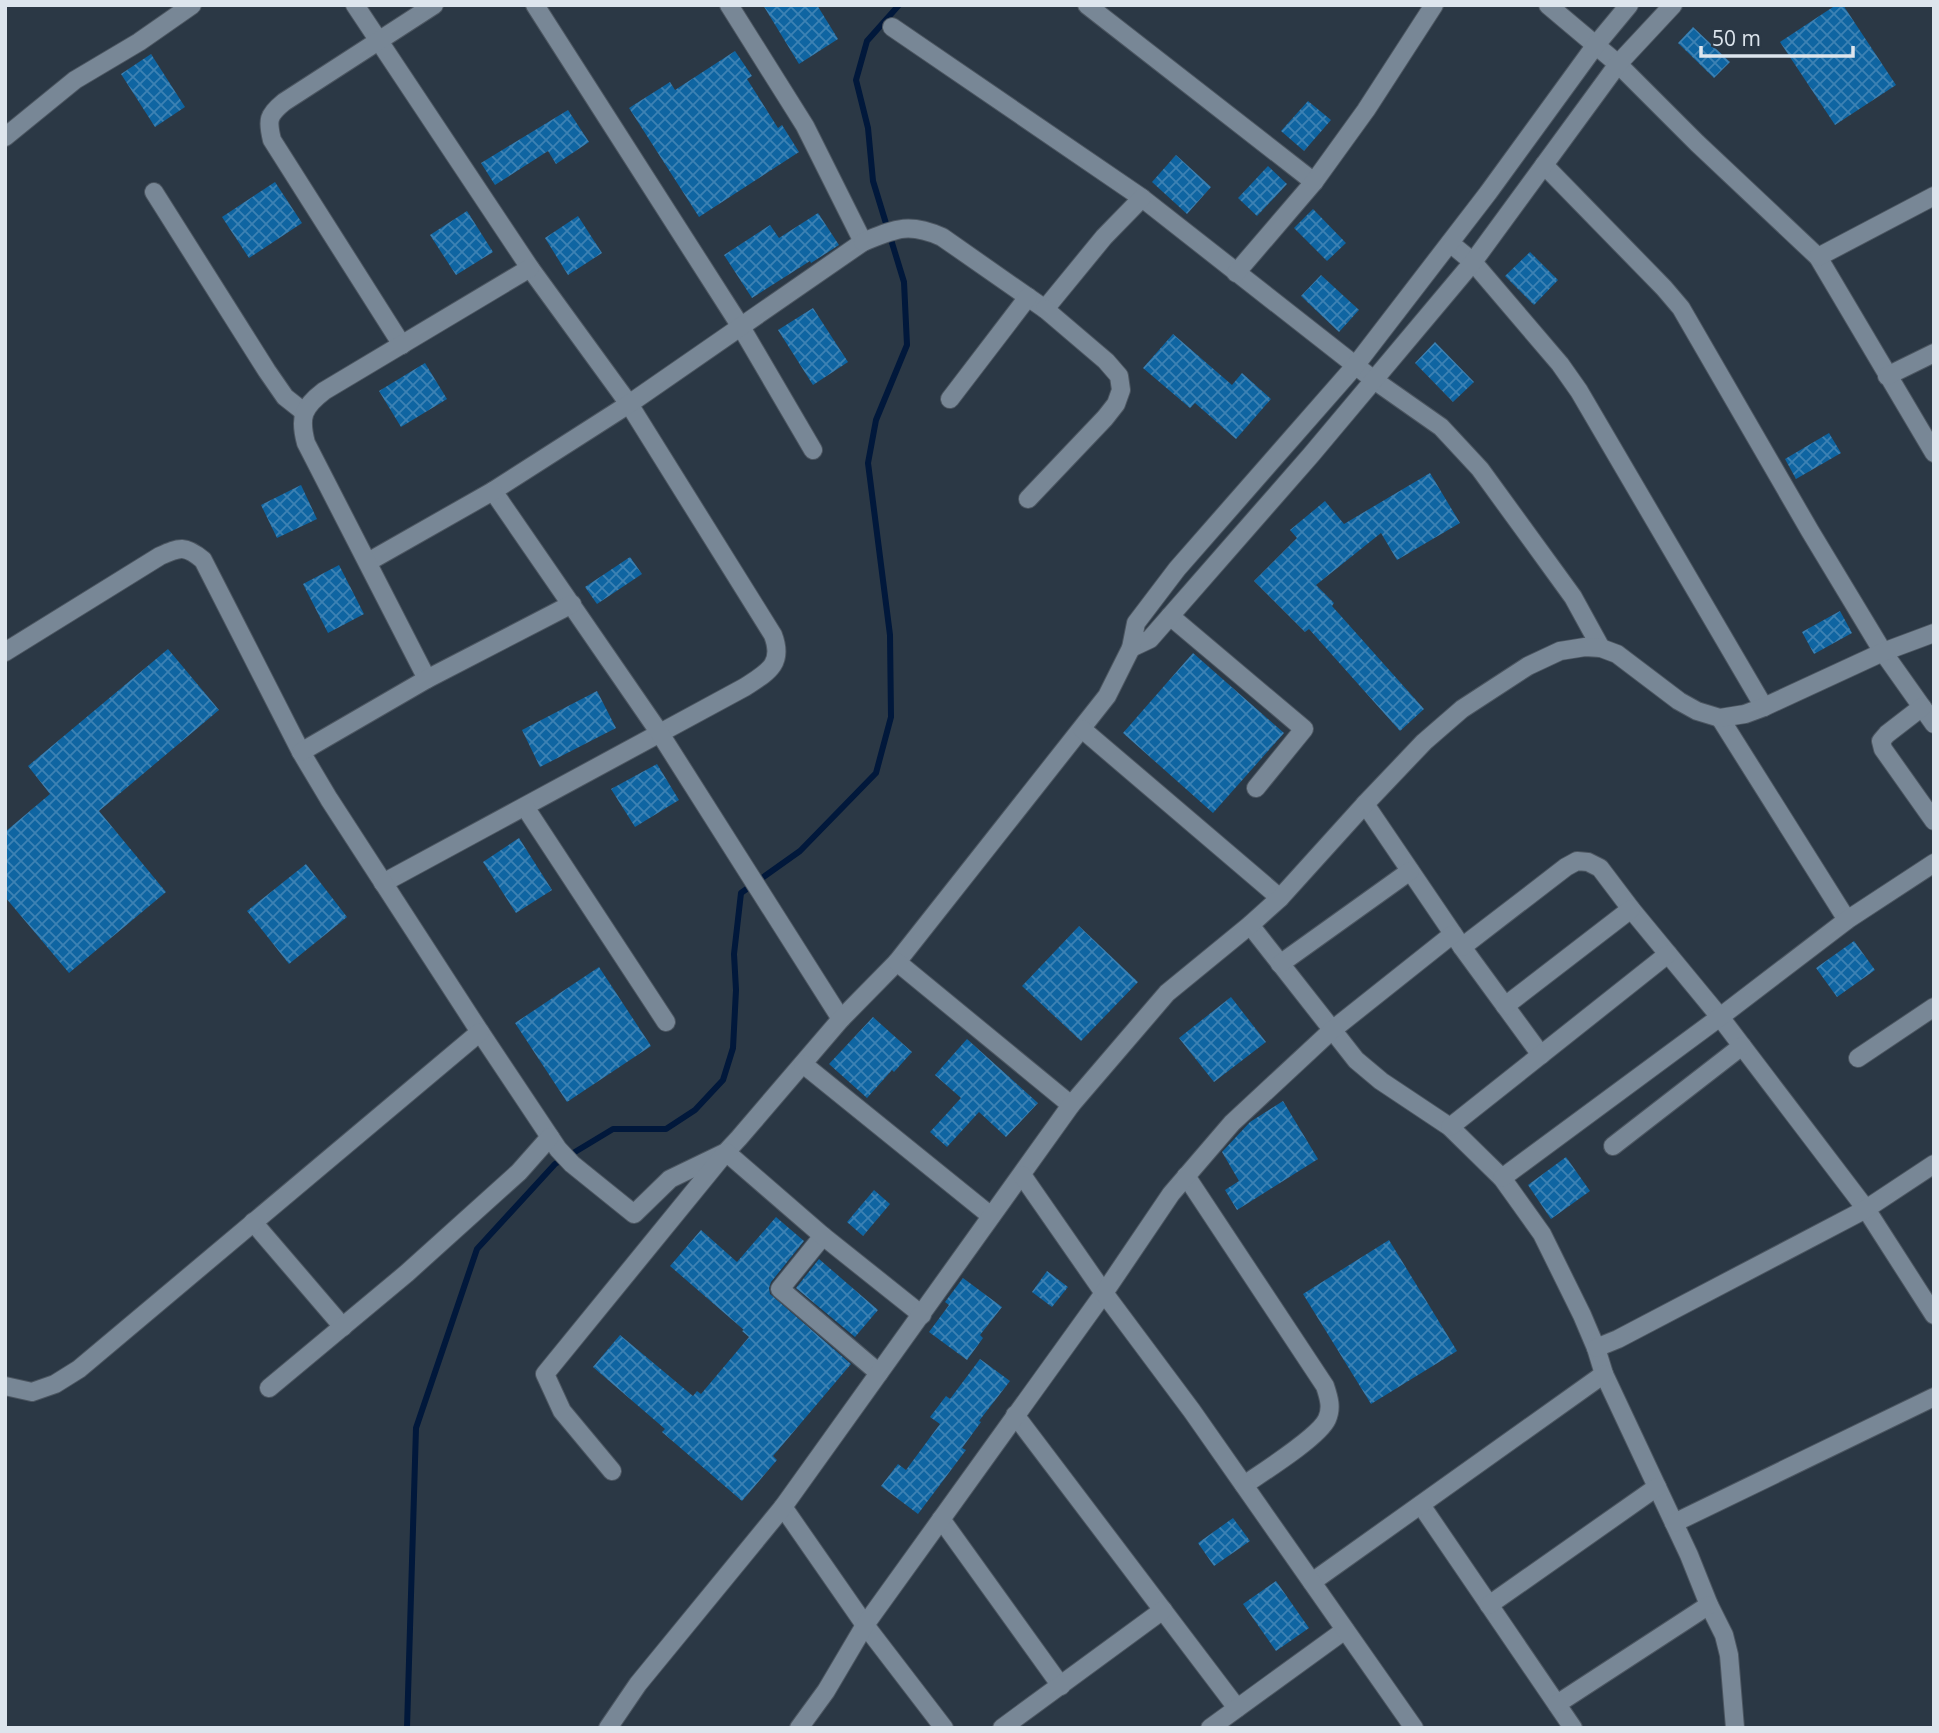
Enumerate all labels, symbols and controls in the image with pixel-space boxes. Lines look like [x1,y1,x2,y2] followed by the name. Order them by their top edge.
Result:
[1701,14,1853,58] scale bar
[1712,24,1761,52] text: 50 m

